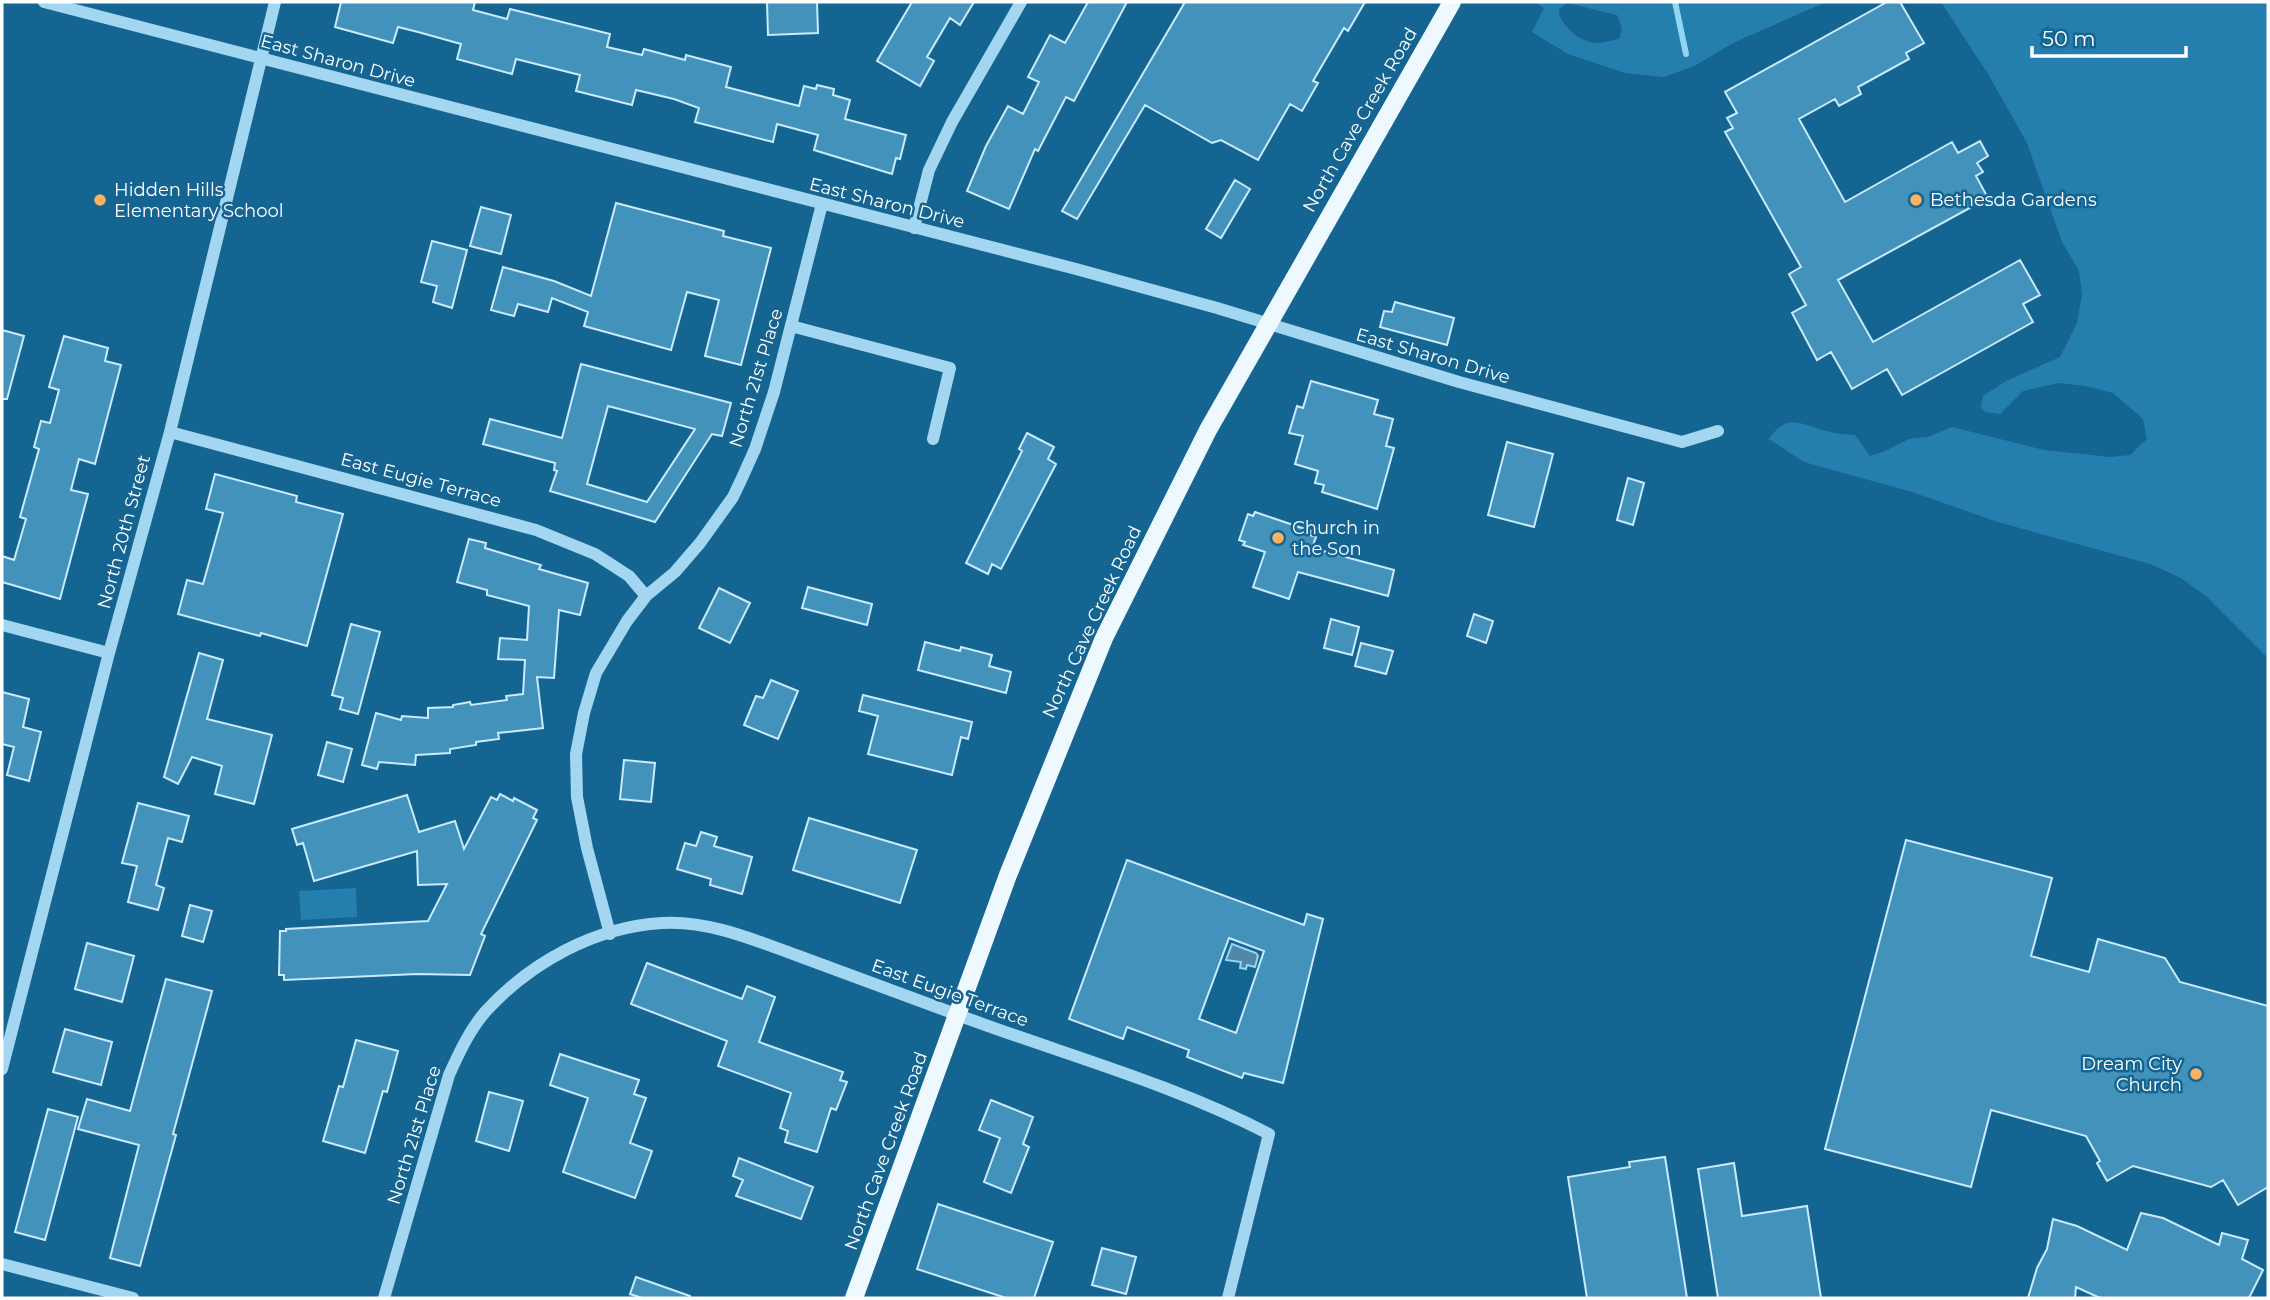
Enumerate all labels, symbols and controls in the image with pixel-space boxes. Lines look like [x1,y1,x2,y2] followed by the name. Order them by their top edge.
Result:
[2032,14,2186,58] scale bar
[1298,24,1422,216] street label: North Cave Creek Road
[2042,26,2096,51] text: 50 m
[258,30,418,92] street label: East Sharon Drive
[807,173,967,233] street label: East Sharon Drive
[114,179,284,222] place label: Hidden Hills Elementary School
[1930,189,2097,211] place label: Bethesda Gardens
[92,192,108,208] marker: Hidden Hills Elementary School
[1908,192,1924,208] marker: Bethesda Gardens
[724,306,788,450] street label: North 21st Place
[1353,323,1513,389] street label: East Sharon Drive
[338,448,504,512] street label: East Eugie Terrace
[93,453,155,611] street label: North 20th Street
[1292,517,1380,560] place label: Church in the Son
[1038,522,1146,722] street label: North Cave Creek Road
[1270,530,1286,546] marker: Church in the Son
[869,954,1032,1032] street label: East Eugie Terrace
[840,1049,932,1253] street label: North Cave Creek Road
[2081,1053,2182,1096] place label: Dream City Church
[382,1063,446,1207] street label: North 21st Place
[2188,1066,2204,1082] marker: Dream City Church

